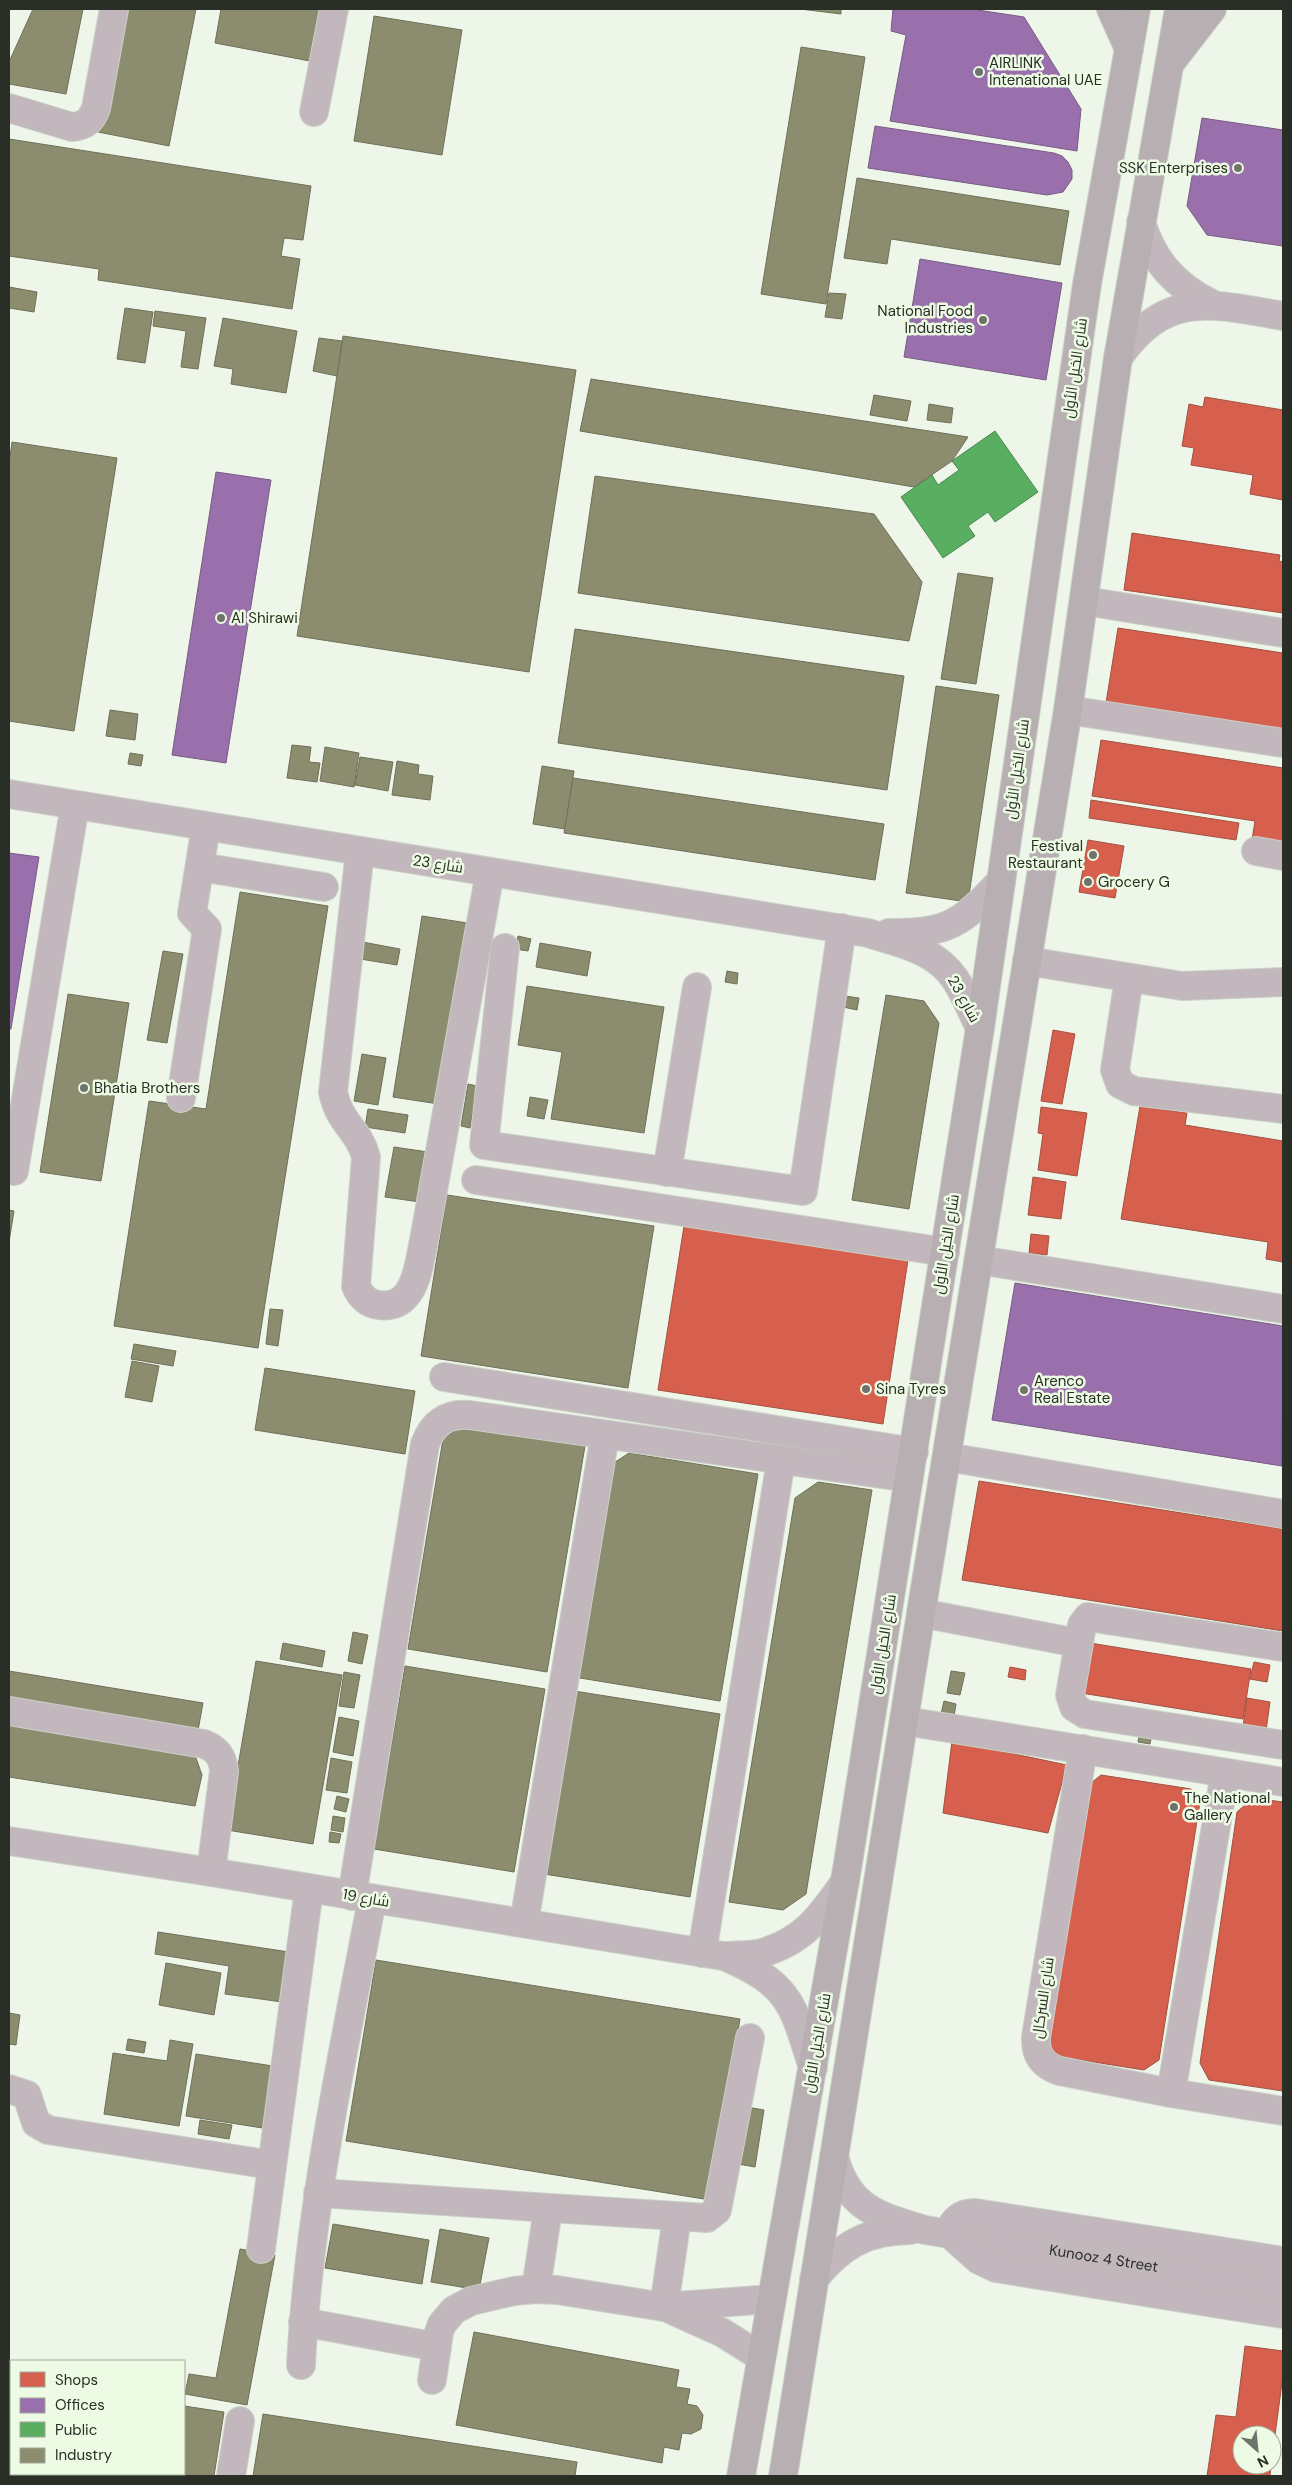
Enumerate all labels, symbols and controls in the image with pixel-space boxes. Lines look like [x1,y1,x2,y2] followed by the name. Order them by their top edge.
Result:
[989,53,1102,90] place label: AIRLINK Intenational UAE
[973,66,985,78] marker: AIRLINK Intenational UAE
[1119,158,1228,178] place label: SSK Enterprises
[1232,162,1244,174] marker: SSK Enterprises
[877,301,973,338] place label: National Food Industries
[977,314,989,326] marker: National Food Industries
[1058,317,1093,420] street label: شارع الخيل الأول
[231,608,298,628] place label: Al Shirawi
[215,612,227,624] marker: Al Shirawi
[1000,718,1035,821] street label: شارع الخيل الأول
[1008,836,1083,873] place label: Festival Restaurant
[1087,849,1099,861] marker: Festival Restaurant
[411,850,465,879] street label: شارع 23
[1098,872,1170,892] place label: Grocery G
[1082,876,1094,888] marker: Grocery G
[942,972,985,1026] street label: شارع 23
[94,1078,200,1098] place label: Bhatia Brothers
[78,1082,90,1094] marker: Bhatia Brothers
[928,1193,965,1296] street label: شارع الخيل الأول
[1034,1371,1110,1408] place label: Arenco Real Estate
[876,1379,946,1399] place label: Sina Tyres
[860,1383,872,1395] marker: Sina Tyres
[1018,1384,1030,1396] marker: Arenco Real Estate
[865,1593,902,1696] street label: شارع الخيل الأول
[1184,1788,1270,1825] place label: The National Gallery
[1168,1801,1180,1813] marker: The National Gallery
[341,1884,391,1913] street label: شارع 19
[1027,1956,1060,2040] street label: شارع السركال
[798,1992,837,2095] street label: شارع الخيل الأول
[1048,2240,1160,2277] street label: Kunooz 4 Street
[10,2360,185,2475] legend
[55,2370,98,2390] text: Shops
[55,2395,105,2415] text: Offices
[55,2420,97,2440] text: Public
[1232,2425,1282,2475] north arrow
[55,2445,113,2465] text: Industry
[1254,2451,1272,2472] text: N

